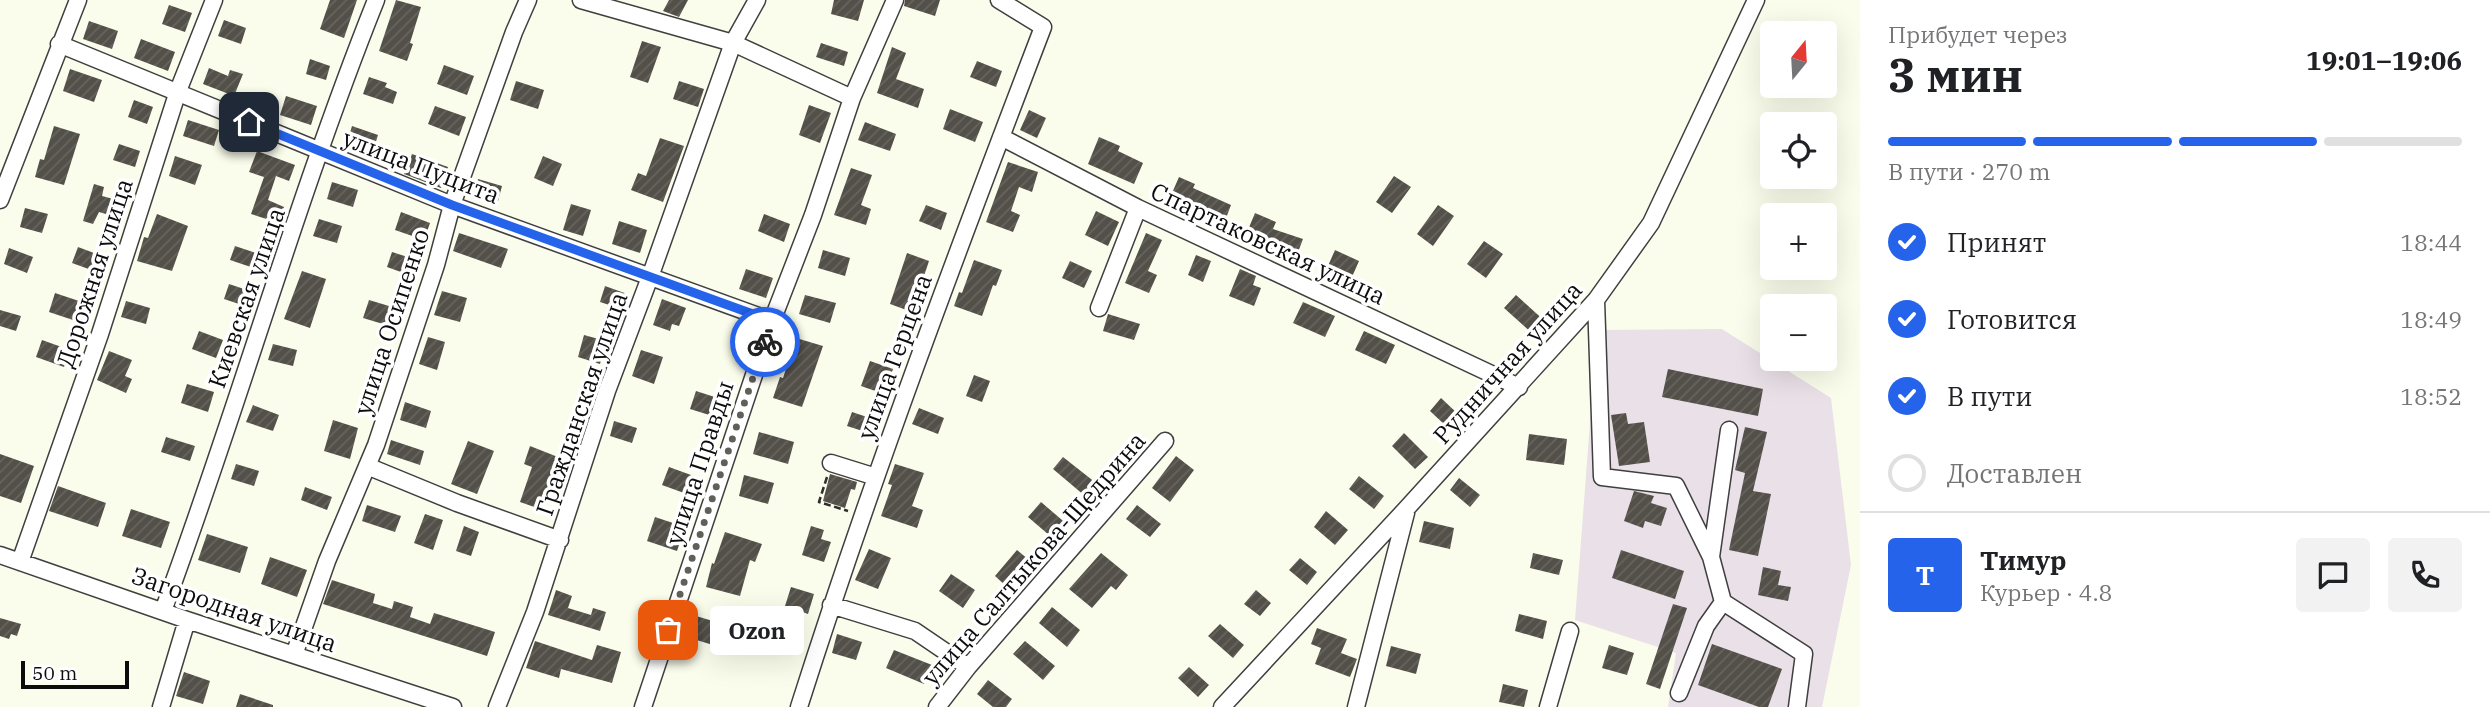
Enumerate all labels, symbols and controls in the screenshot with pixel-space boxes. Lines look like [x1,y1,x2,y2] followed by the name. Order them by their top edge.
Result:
[1888,19,2068,49] text: Прибудет через
[1760,21,1838,98] north arrow
[1760,21,1837,371] map controls
[2306,43,2462,77] text: 19:01–19:06
[1888,45,2023,105] text: 3 мин
[219,92,279,152] pin
[230,103,268,141] icon: home
[1760,112,1837,189] button: locate
[338,121,505,211] street label: улица Пуцита
[1888,156,2050,186] text: В пути · 270 m
[48,174,140,371] street label: Дорожная улица
[1146,175,1391,312] street label: Спартаковская улица
[200,203,292,392] street label: Киевская улица
[1760,203,1837,280] button: +
[1888,223,1926,261] icon: check
[346,225,436,419] street label: улица Осипенко
[1947,225,2046,259] text: Принят
[2400,227,2462,257] text: 18:44
[849,269,939,444] street label: улица Герцена
[1426,274,1589,450] street label: Рудничная улица
[528,288,634,520] street label: Гражданская улица
[1760,294,1837,371] button: −
[1888,300,1926,338] icon: check
[1947,302,2077,336] text: Готовится
[2400,304,2462,334] text: 18:49
[730,307,800,377] courier
[746,323,784,361] icon: bike
[657,377,741,549] street label: улица Правды
[1888,377,1926,415] icon: check
[1947,379,2032,413] text: В пути
[2400,381,2462,411] text: 18:52
[914,425,1152,692] street label: улица Салтыкова-Щедрина
[1947,456,2082,490] text: Доставлен
[2296,538,2370,612] button: chat
[2388,538,2462,612] button: phone
[1980,543,2067,577] text: Тимур
[1916,558,1934,592] text: Т
[127,559,341,659] street label: Загородная улица
[1980,577,2112,607] text: Курьер · 4.8
[638,600,698,660] pin
[710,606,804,654] callout: Ozon
[649,611,687,649] icon: bag
[728,615,786,645] text: Ozon
[21,658,130,690] scale bar
[32,661,77,685] text: 50 m

